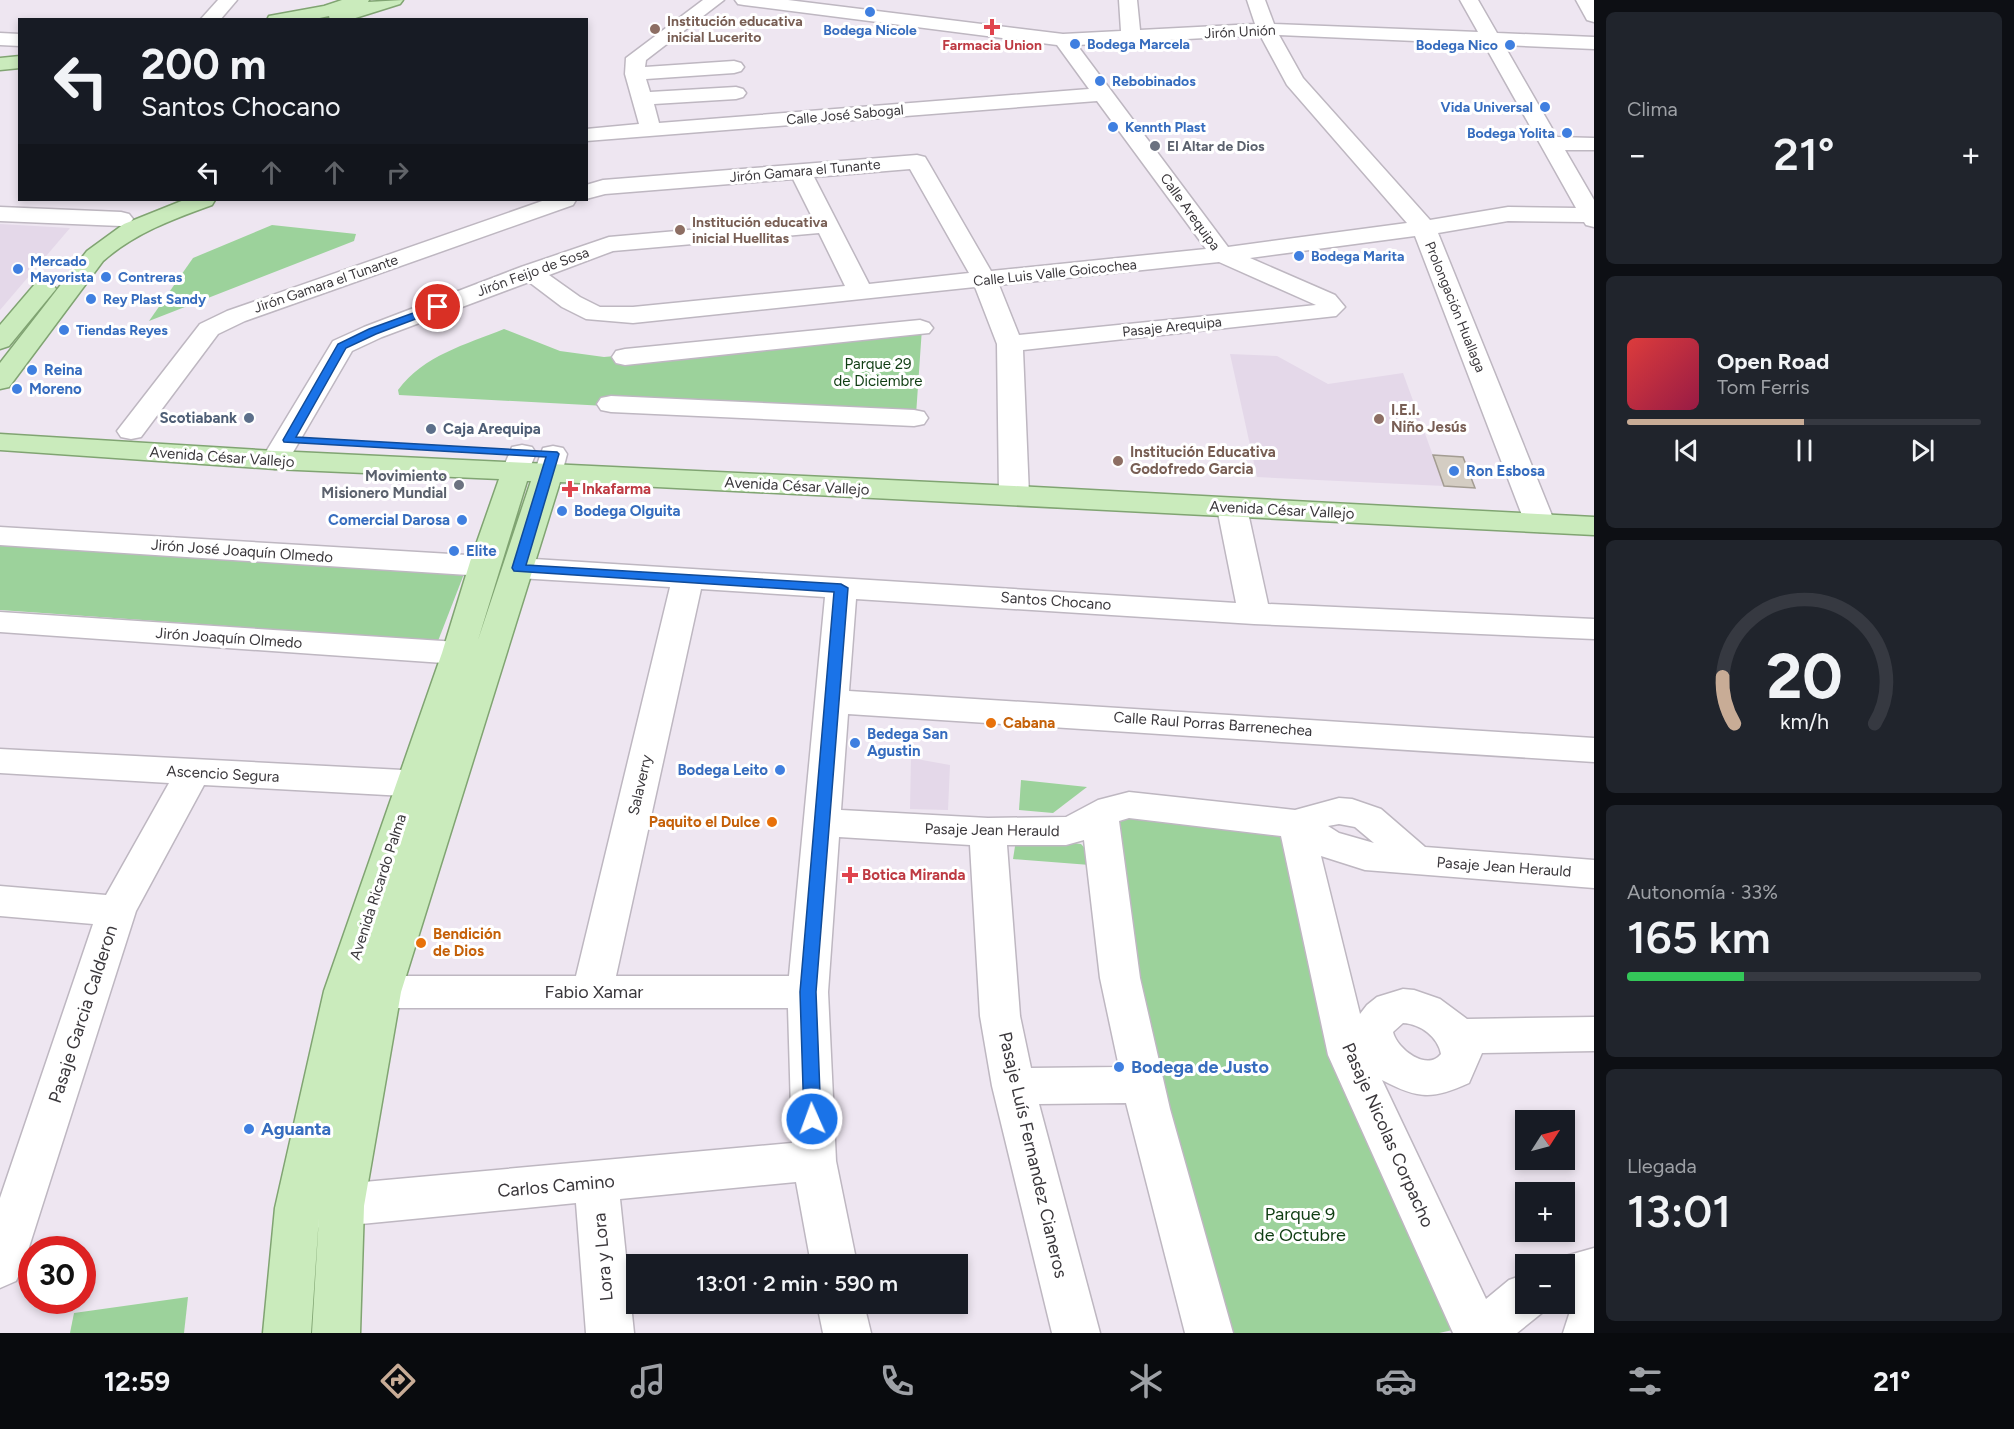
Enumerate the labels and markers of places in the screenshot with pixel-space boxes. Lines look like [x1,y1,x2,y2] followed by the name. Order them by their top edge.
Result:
[863,5,877,19] marker: Bodega Nicole
[667,13,803,46] place label: Institución educativa inicial Lucerito
[985,20,999,34] marker: Farmacia Union
[648,22,662,36] marker: Institución educativa inicial Lucerito
[823,22,917,39] place label: Bodega Nicole
[1087,36,1190,53] place label: Bodega Marcela
[942,37,1042,54] place label: Farmacia Union
[1068,37,1082,51] marker: Bodega Marcela
[1416,37,1498,54] place label: Bodega Nico
[1503,38,1517,52] marker: Bodega Nico
[1112,73,1196,90] place label: Rebobinados
[1093,74,1107,88] marker: Rebobinados
[1441,99,1533,116] place label: Vida Universal
[1538,100,1552,114] marker: Vida Universal
[1125,119,1206,136] place label: Kennth Plast
[1106,120,1120,134] marker: Kennth Plast
[1467,125,1555,142] place label: Bodega Yolita
[1560,126,1574,140] marker: Bodega Yolita
[1167,138,1265,155] place label: El Altar de Dios
[1148,139,1162,153] marker: El Altar de Dios
[692,214,828,247] place label: Institución educativa inicial Huellitas
[673,223,687,237] marker: Institución educativa inicial Huellitas
[1311,248,1404,265] place label: Bodega Marita
[1292,249,1306,263] marker: Bodega Marita
[30,253,94,286] place label: Mercado Mayorista
[11,262,25,276] marker: Mercado Mayorista
[118,269,183,286] place label: Contreras
[99,270,113,284] marker: Contreras
[412,281,463,332] pin
[103,291,207,308] place label: Rey Plast Sandy
[84,292,98,306] marker: Rey Plast Sandy
[76,322,168,339] place label: Tiendas Reyes
[57,323,71,337] marker: Tiendas Reyes
[44,361,82,379] place label: Reina
[25,363,39,377] marker: Reina
[29,380,82,398] place label: Moreno
[10,382,24,396] marker: Moreno
[1391,401,1466,436] place label: I.E.I. Niño Jesús
[160,409,237,427] place label: Scotiabank
[242,411,256,425] marker: Scotiabank
[1372,412,1386,426] marker: I.E.I. Niño Jesús
[443,420,541,438] place label: Caja Arequipa
[424,422,438,436] marker: Caja Arequipa
[1130,443,1276,478] place label: Institución Educativa Godofredo Garcia
[1111,454,1125,468] marker: Institución Educativa Godofredo Garcia
[1466,462,1545,480] place label: Ron Esbosa
[1447,464,1461,478] marker: Ron Esbosa
[321,467,447,502] place label: Movimiento Misionero Mundial
[452,478,466,492] marker: Movimiento Misionero Mundial
[582,480,651,498] place label: Inkafarma
[563,482,577,496] marker: Inkafarma
[574,502,681,520] place label: Bodega Olguita
[555,504,569,518] marker: Bodega Olguita
[328,511,450,529] place label: Comercial Darosa
[455,513,469,527] marker: Comercial Darosa
[466,542,497,560] place label: Elite
[447,544,461,558] marker: Elite
[1003,714,1055,732] place label: Cabana
[984,716,998,730] marker: Cabana
[867,725,948,760] place label: Bedega San Agustin
[848,736,862,750] marker: Bedega San Agustin
[677,761,768,779] place label: Bodega Leito
[773,763,787,777] marker: Bodega Leito
[649,813,761,831] place label: Paquito el Dulce
[765,815,779,829] marker: Paquito el Dulce
[862,866,966,884] place label: Botica Miranda
[843,868,857,882] marker: Botica Miranda
[433,925,501,960] place label: Bendición de Dios
[414,936,428,950] marker: Bendición de Dios
[1131,1056,1269,1078] place label: Bodega de Justo
[1112,1060,1126,1074] marker: Bodega de Justo
[261,1118,331,1140] place label: Aguanta
[242,1122,256,1136] marker: Aguanta

